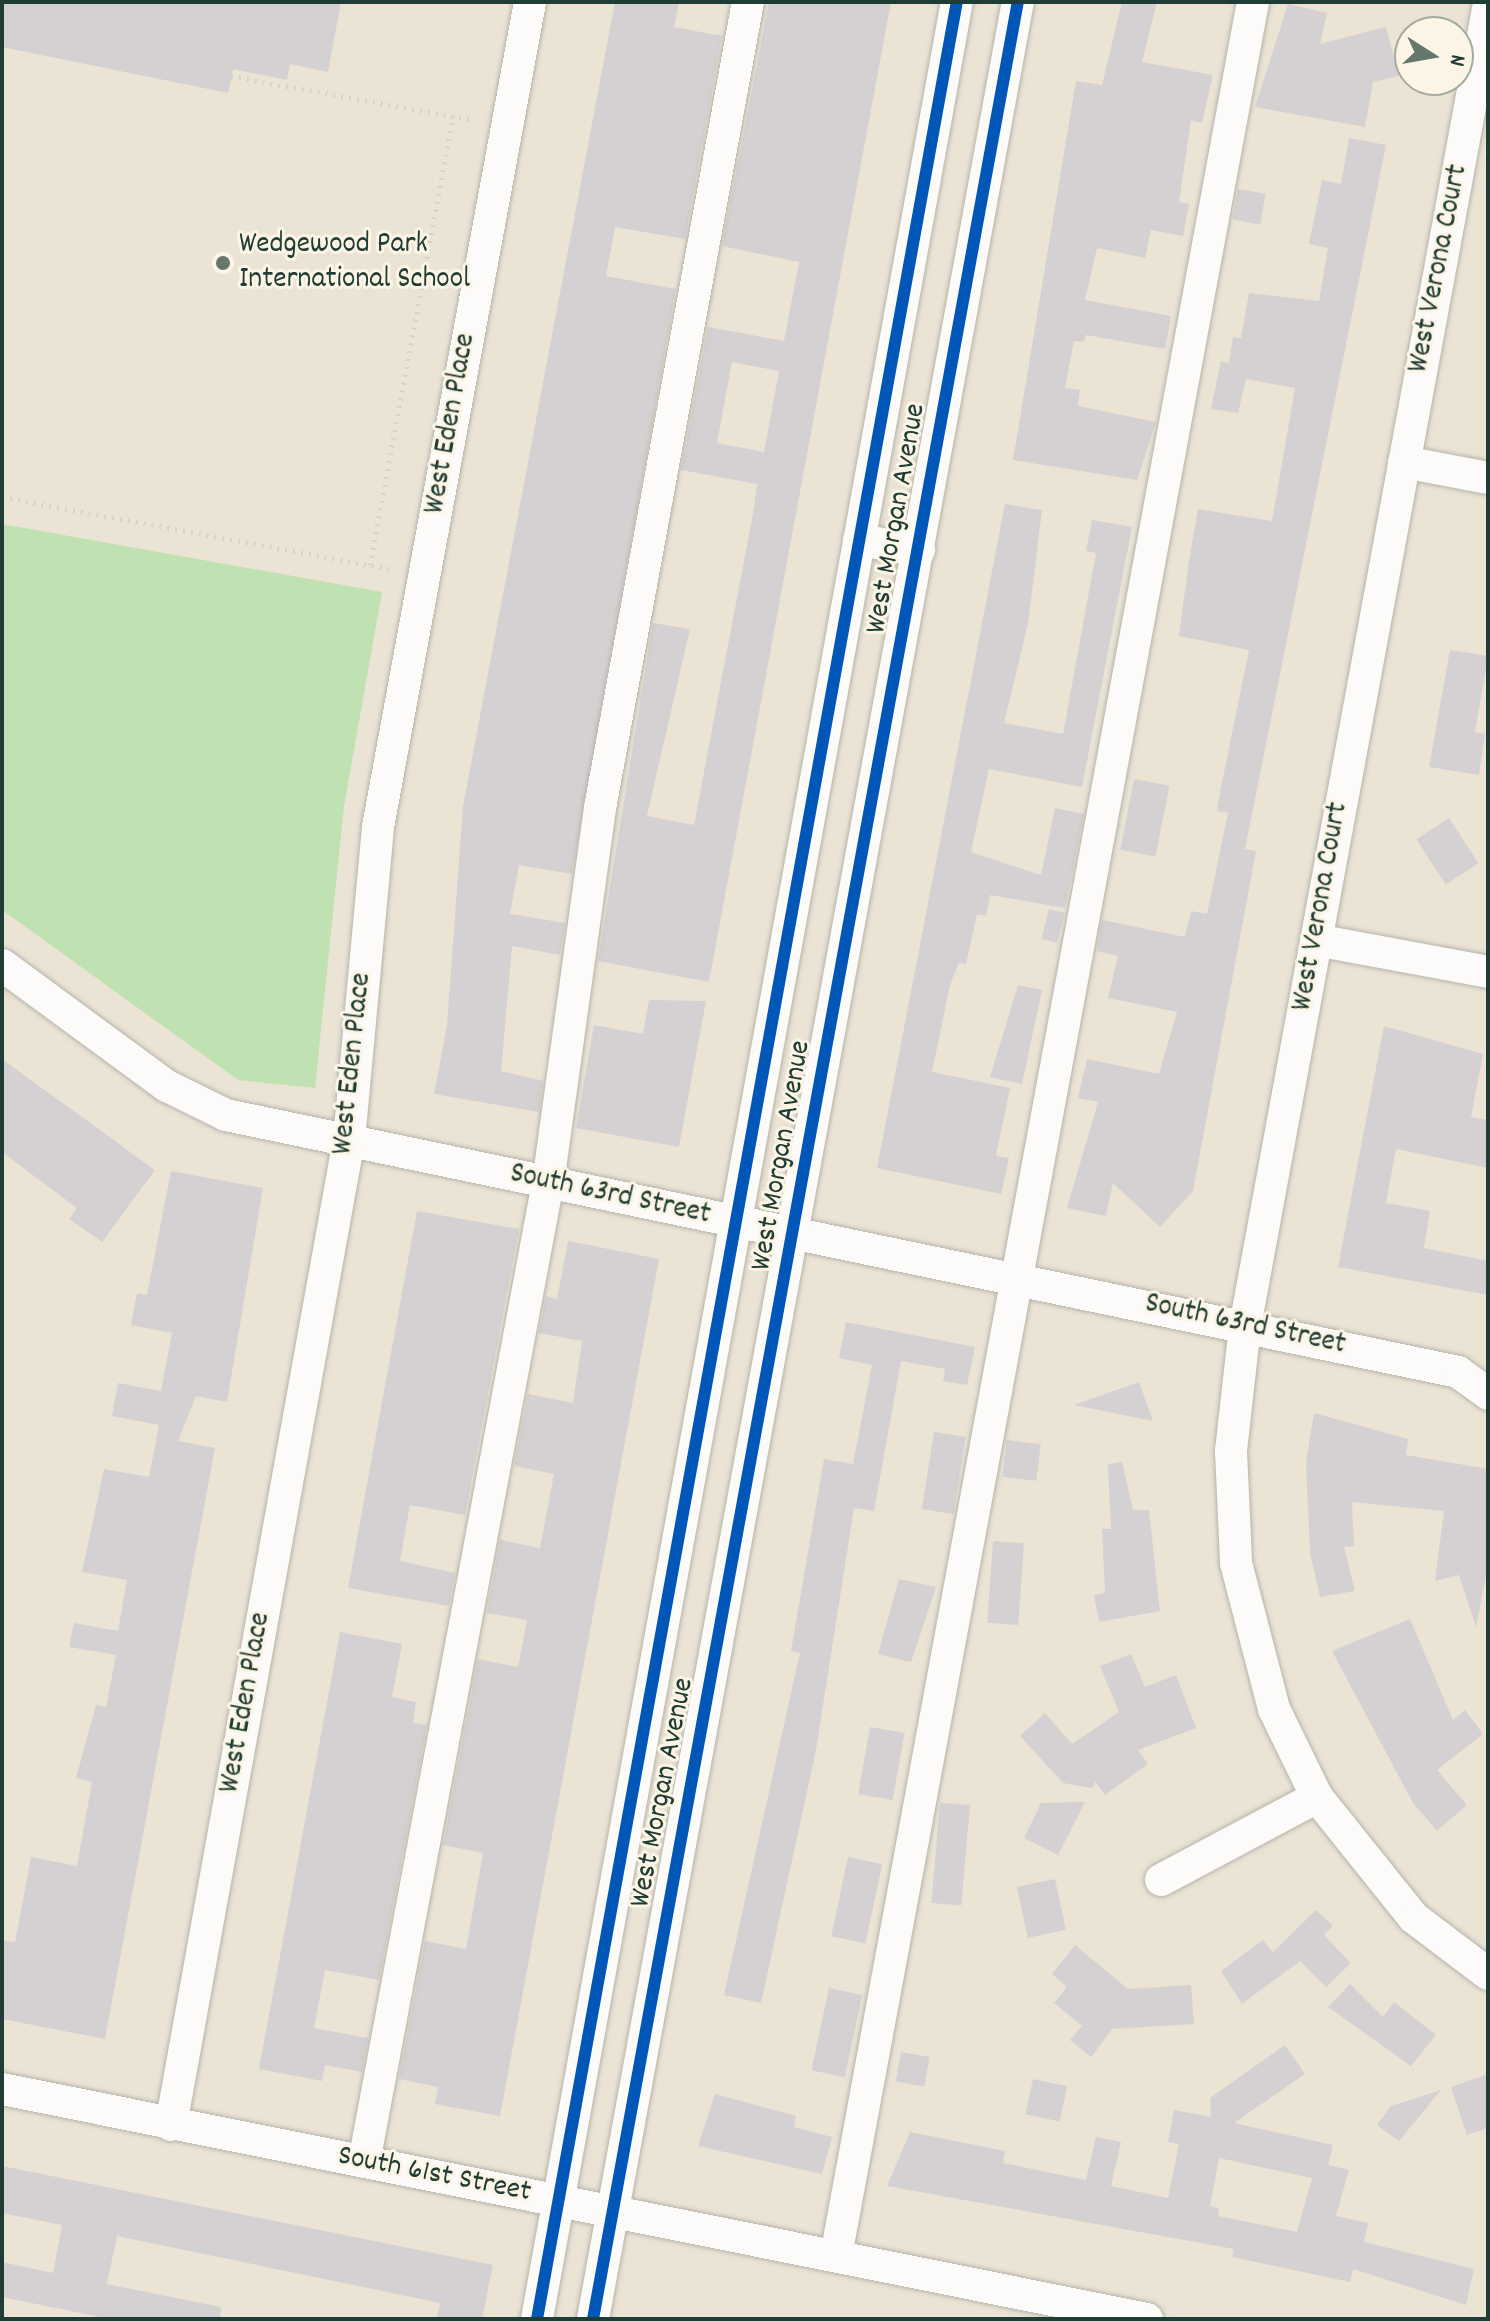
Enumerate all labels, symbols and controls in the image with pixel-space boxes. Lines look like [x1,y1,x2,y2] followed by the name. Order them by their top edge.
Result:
[1394,16,1474,96] north arrow
[1440,52,1472,69] text: N
[1402,162,1478,376] street label: West Verona Court
[239,228,470,298] place label: Wedgewood Park International School
[214,254,232,272] marker: Wedgewood Park International School
[418,331,486,517] street label: West Eden Place
[860,401,936,637] street label: West Morgan Avenue
[1286,800,1358,1014] street label: West Verona Court
[327,971,381,1157] street label: West Eden Place
[745,1038,821,1274] street label: West Morgan Avenue
[506,1157,714,1235] street label: South 63rd Street
[1141,1287,1349,1365] street label: South 63rd Street
[213,1610,281,1796] street label: West Eden Place
[624,1675,704,1911] street label: West Morgan Avenue
[334,2140,534,2212] street label: South 61st Street

